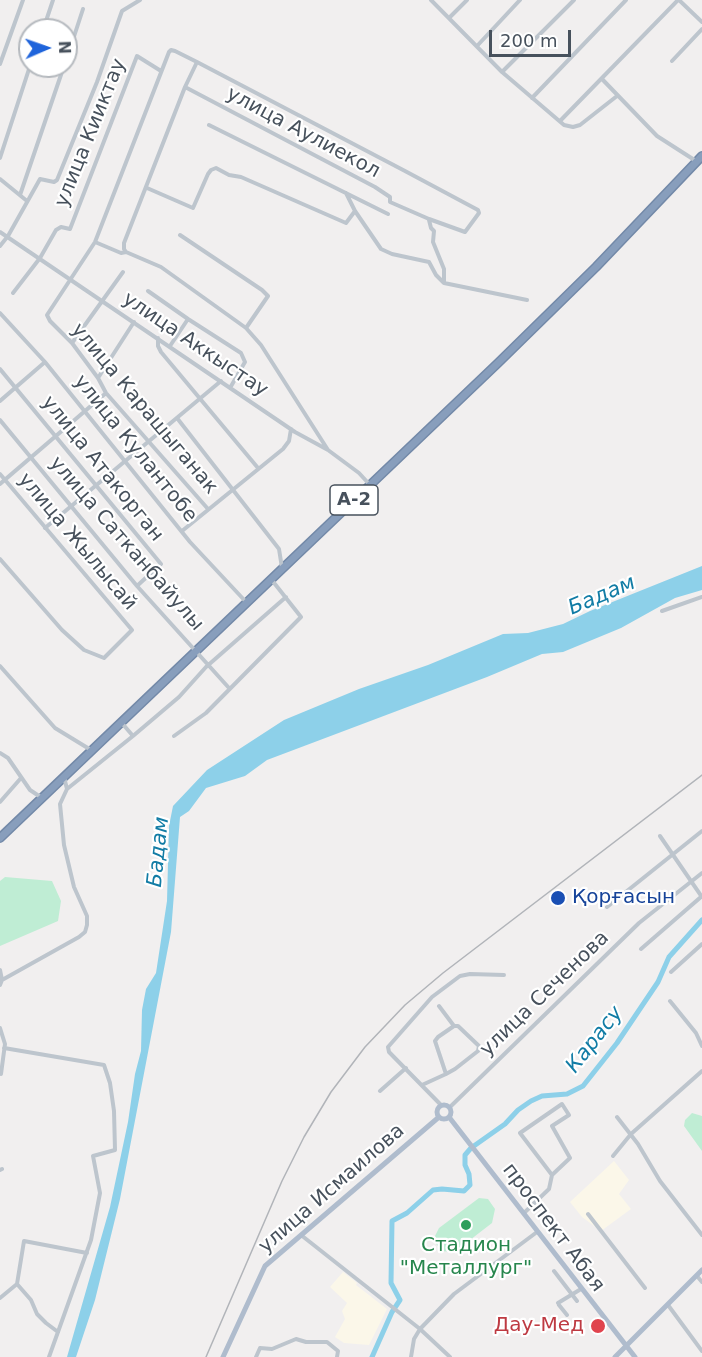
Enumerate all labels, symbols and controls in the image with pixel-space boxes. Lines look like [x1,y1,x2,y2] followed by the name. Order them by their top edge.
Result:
[18,18,78,78] north arrow
[492,18,574,56] scale bar
[500,30,558,51] text: 200 m
[55,40,74,54] text: N
[50,55,132,211] street label: улица Кииктау
[222,82,384,184] street label: улица Аулиекол
[118,287,272,403] street label: улица Аккыстау
[66,319,222,499] street label: улица Карашыганак
[68,371,202,527] street label: улица Кулантобе
[36,391,168,547] street label: улица Атакорган
[44,452,208,636] street label: улица Сатканбайулы
[13,468,141,616] street label: улица Жылысай
[330,485,378,515] road number: A-2
[565,571,639,621] water label: Бадам
[143,816,175,888] water label: Бадам
[572,886,675,910] place label: Қорғасын
[549,889,567,907] marker: Қорғасын
[476,926,614,1062] street label: улица Сеченова
[561,1002,629,1078] water label: Карасу
[254,1119,410,1259] street label: улица Исмаилова
[497,1159,609,1297] street label: проспект Абая
[459,1218,473,1232] marker: Стадион "Металлург"
[400,1234,532,1281] place label: Стадион "Металлург"
[494,1314,584,1338] place label: Дау-Мед
[589,1317,607,1335] marker: Дау-Мед

